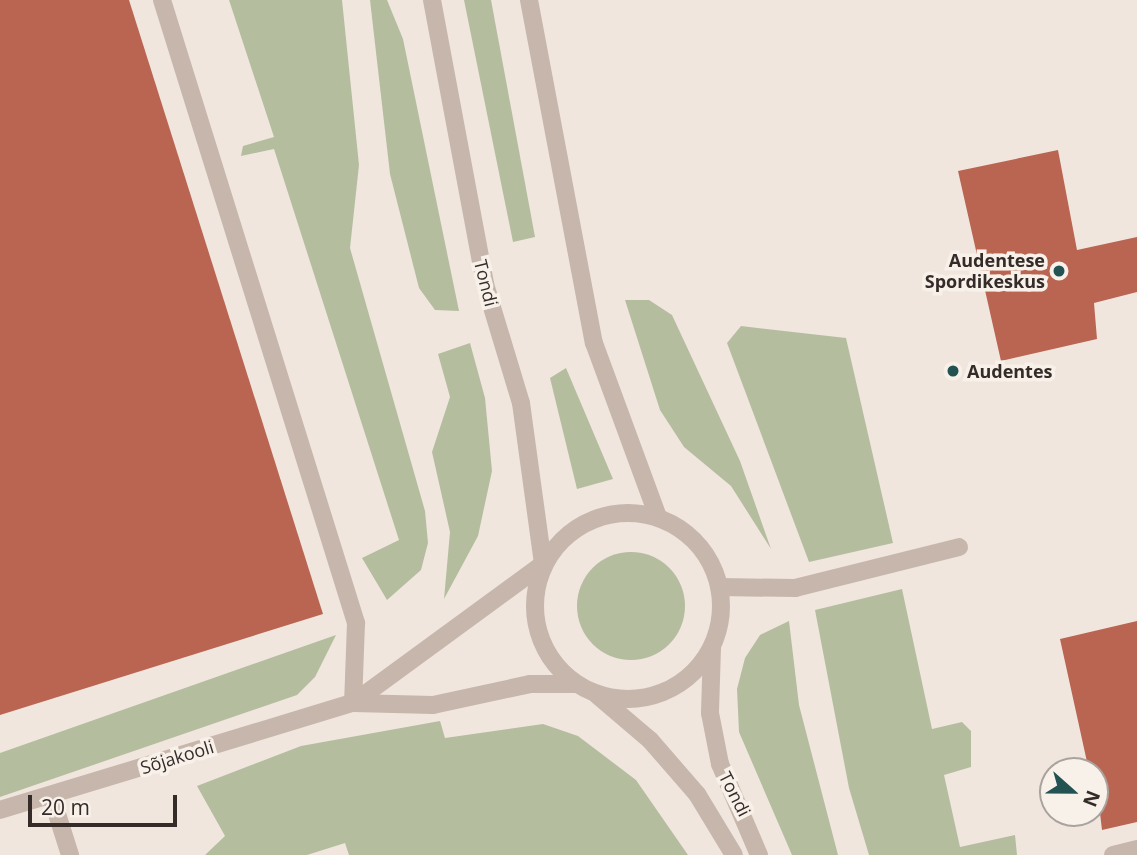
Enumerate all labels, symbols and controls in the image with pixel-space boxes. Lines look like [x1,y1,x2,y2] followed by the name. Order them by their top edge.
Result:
[925,250,1045,292] place label: Audentese Spordikeskus
[470,257,502,309] street label: Tondi
[1051,263,1067,279] marker: Audentese Spordikeskus
[967,360,1052,382] place label: Audentes
[945,363,961,379] marker: Audentes
[138,736,216,778] street label: Sõjakooli
[1039,757,1109,827] north arrow
[715,768,755,820] street label: Tondi
[32,782,180,826] scale bar
[1077,787,1107,811] text: N
[41,793,90,821] text: 20 m

